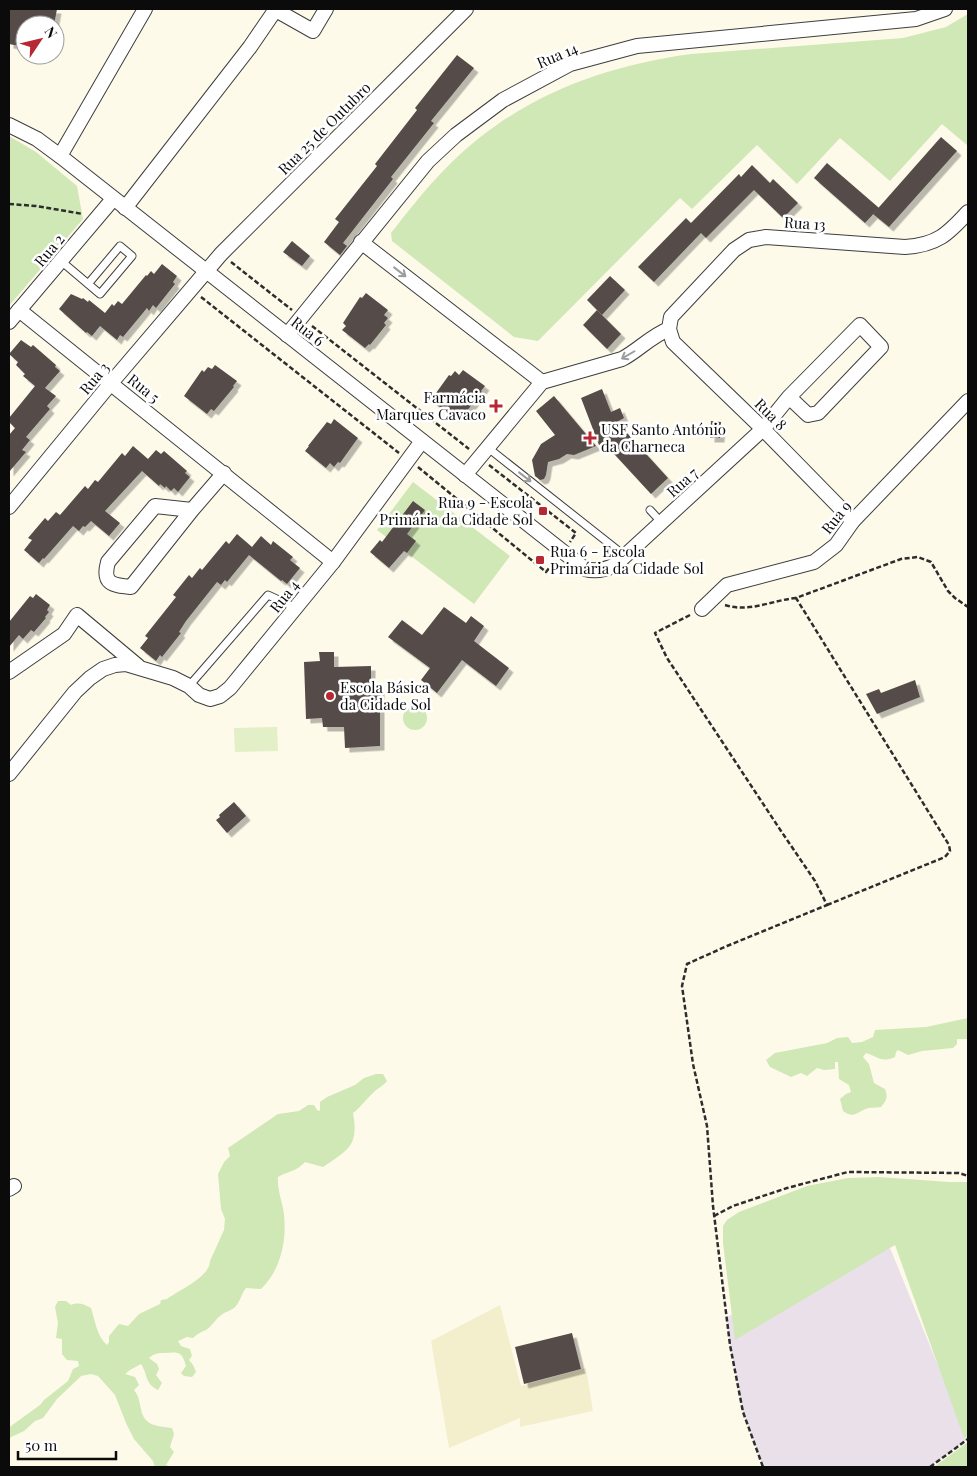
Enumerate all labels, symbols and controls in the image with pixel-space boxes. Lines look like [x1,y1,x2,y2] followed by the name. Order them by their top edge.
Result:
[15,15,65,65] north arrow
[40,23,62,42] text: N
[534,38,580,72] street label: Rua 14
[273,77,375,179] street label: Rua 25 de Outubro
[784,212,827,234] street label: Rua 13
[30,230,68,270] street label: Rua 2
[393,267,407,277] one-way arrow
[287,312,329,350] street label: Rua 6
[622,351,636,361] one-way arrow
[75,358,113,398] street label: Rua 3
[124,369,164,407] street label: Rua 5
[376,387,487,424] place label: Farmácia Marques Cavaco
[751,394,791,434] street label: Rua 8
[490,400,502,412] marker: Farmácia Marques Cavaco
[601,419,726,456] place label: USF Santo António da Charneca
[583,431,597,445] marker: USF Santo António da Charneca
[662,463,702,501] street label: Rua 7
[518,472,531,483] one-way arrow
[379,492,534,529] place label: Rua 9 - Escola Primária da Cidade Sol
[817,496,855,538] street label: Rua 9
[537,505,549,517] marker: Rua 9 - Escola Primária da Cidade Sol
[550,541,704,578] place label: Rua 6 - Escola Primária da Cidade Sol
[534,554,546,566] marker: Rua 6 - Escola Primária da Cidade Sol
[265,576,303,616] street label: Rua 4
[340,677,431,714] place label: Escola Básica da Cidade Sol
[324,690,336,702] marker: Escola Básica da Cidade Sol
[18,1428,115,1460] scale bar
[25,1435,58,1455] text: 50 m

